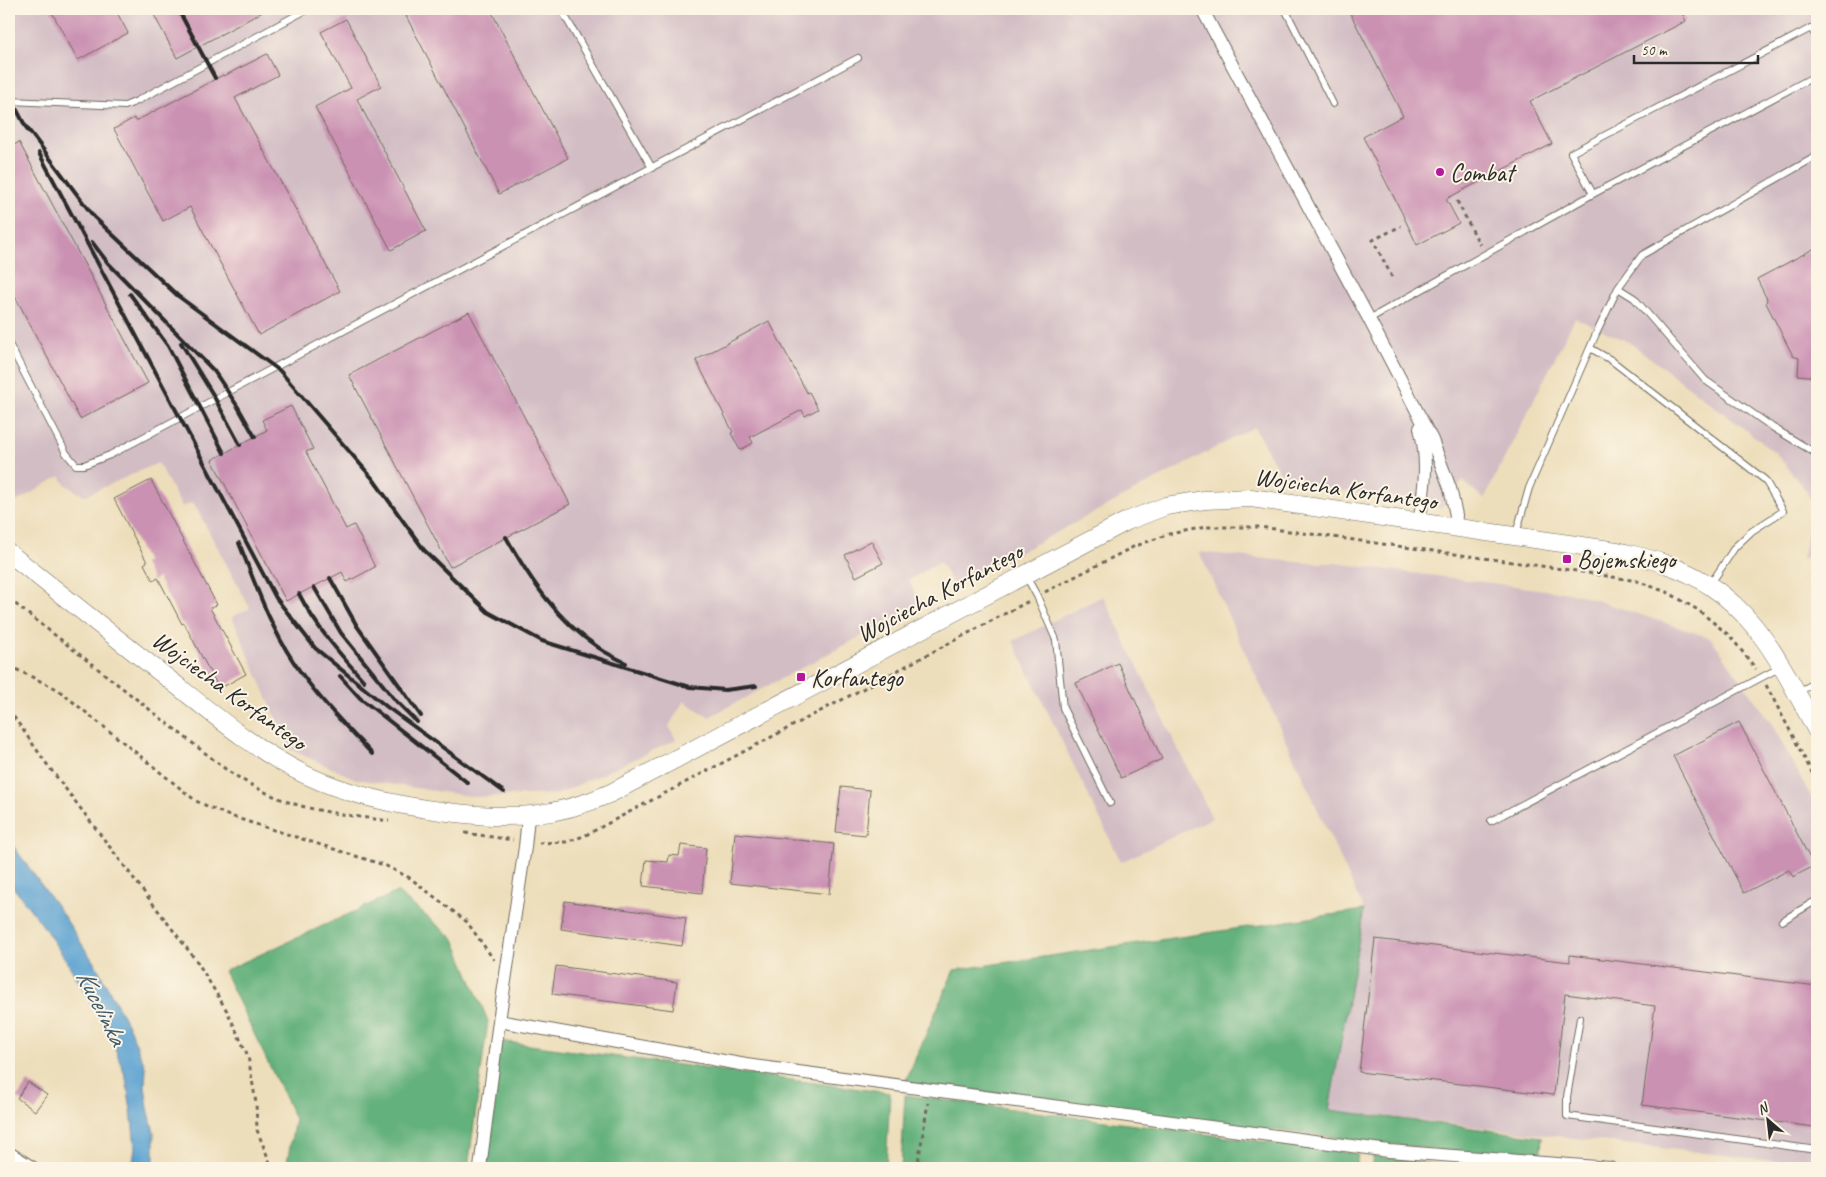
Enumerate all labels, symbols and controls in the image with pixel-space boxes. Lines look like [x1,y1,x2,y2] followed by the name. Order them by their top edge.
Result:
[1634,32,1757,64] scale bar
[1641,41,1668,60] text: 50 m
[1450,157,1518,189] place label: Combat
[1434,166,1446,178] marker: Combat
[1253,460,1442,518] street label: Wojciecha Korfantego
[851,534,1031,650] street label: Wojciecha Korfantego
[1577,544,1679,576] place label: Bojemskiego
[1561,553,1573,565] marker: Bojemskiego
[146,624,316,760] street label: Wojciecha Korfantego
[811,662,904,694] place label: Korfantego
[795,671,807,683] marker: Korfantego
[69,964,136,1053] water label: Kucelinka
[1744,1094,1794,1144] north arrow
[1754,1098,1772,1119] text: N

